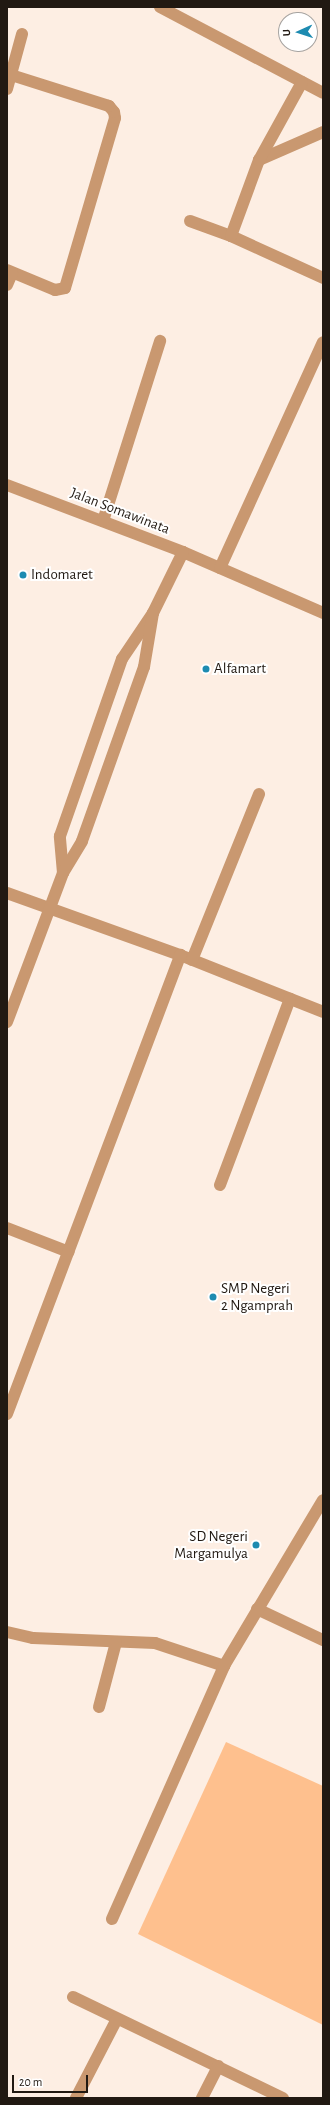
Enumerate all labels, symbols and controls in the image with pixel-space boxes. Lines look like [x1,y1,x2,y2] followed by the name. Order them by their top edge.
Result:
[278,12,318,52] north arrow
[281,29,292,36] text: U
[68,484,172,538] street label: Jalan Somawinata
[31,566,93,584] place label: Indomaret
[18,570,28,580] marker: Indomaret
[214,660,266,678] place label: Alfamart
[201,664,211,674] marker: Alfamart
[221,1279,293,1314] place label: SMP Negeri 2 Ngamprah
[208,1292,218,1302] marker: SMP Negeri 2 Ngamprah
[174,1527,248,1562] place label: SD Negeri Margamulya
[251,1540,261,1550] marker: SD Negeri Margamulya
[14,2067,90,2093] scale bar
[19,2076,42,2088] text: 20 m

